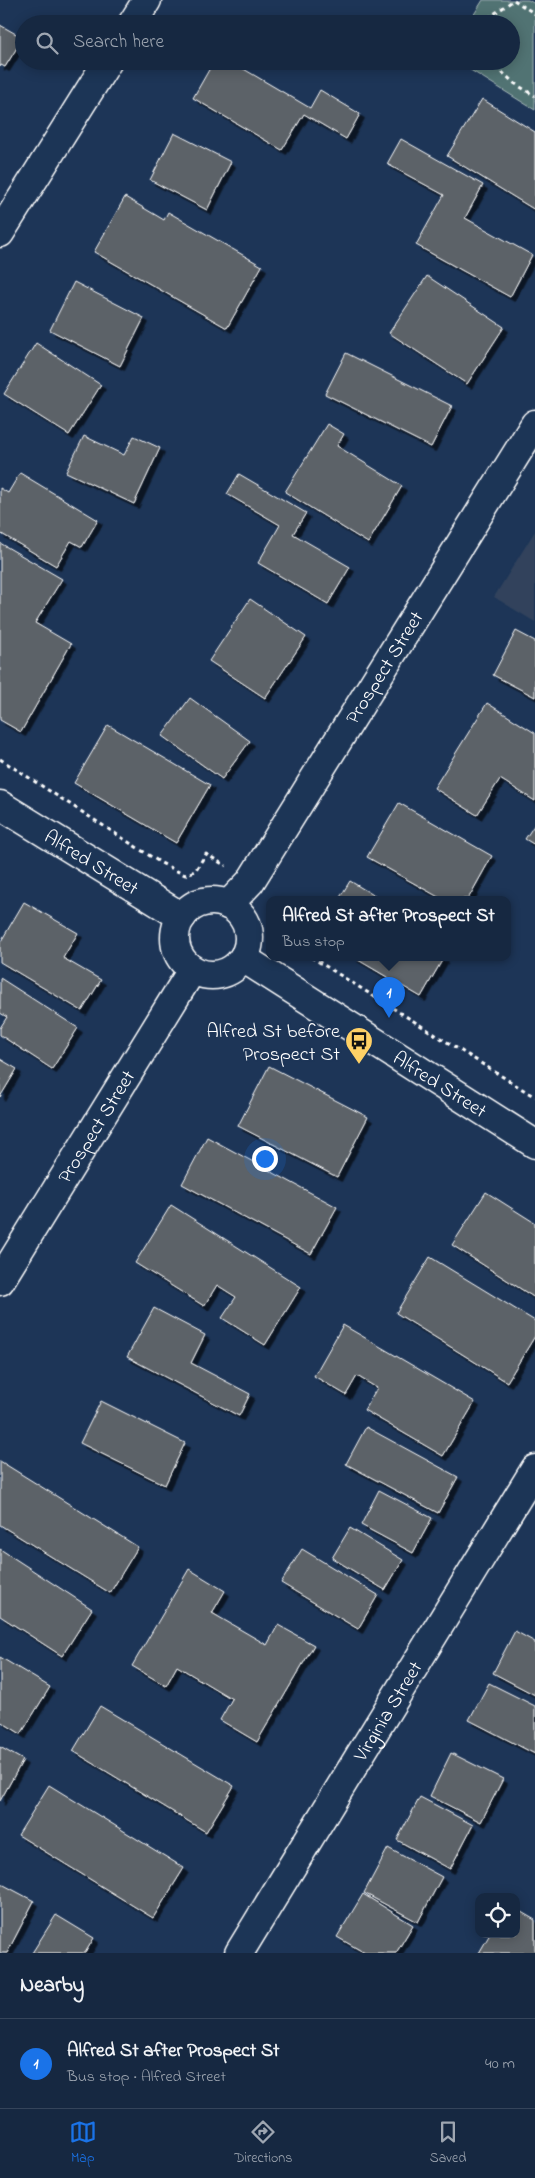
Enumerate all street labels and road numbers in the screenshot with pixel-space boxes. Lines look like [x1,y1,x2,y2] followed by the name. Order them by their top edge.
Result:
[340,606,432,730] street label: Prospect Street
[38,824,144,904] street label: Alfred Street
[386,1045,492,1127] street label: Alfred Street
[52,1065,144,1190] street label: Prospect Street
[347,1656,431,1768] street label: Virginia Street

